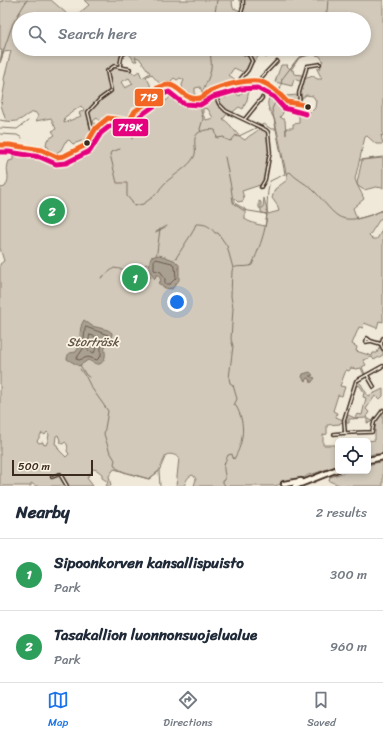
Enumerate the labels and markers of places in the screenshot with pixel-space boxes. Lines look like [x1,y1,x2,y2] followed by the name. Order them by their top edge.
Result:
[303,102,313,112] unlabelled marker
[82,138,92,148] unlabelled marker
[39,196,65,226] pin: 2
[122,263,148,293] pin: 1

